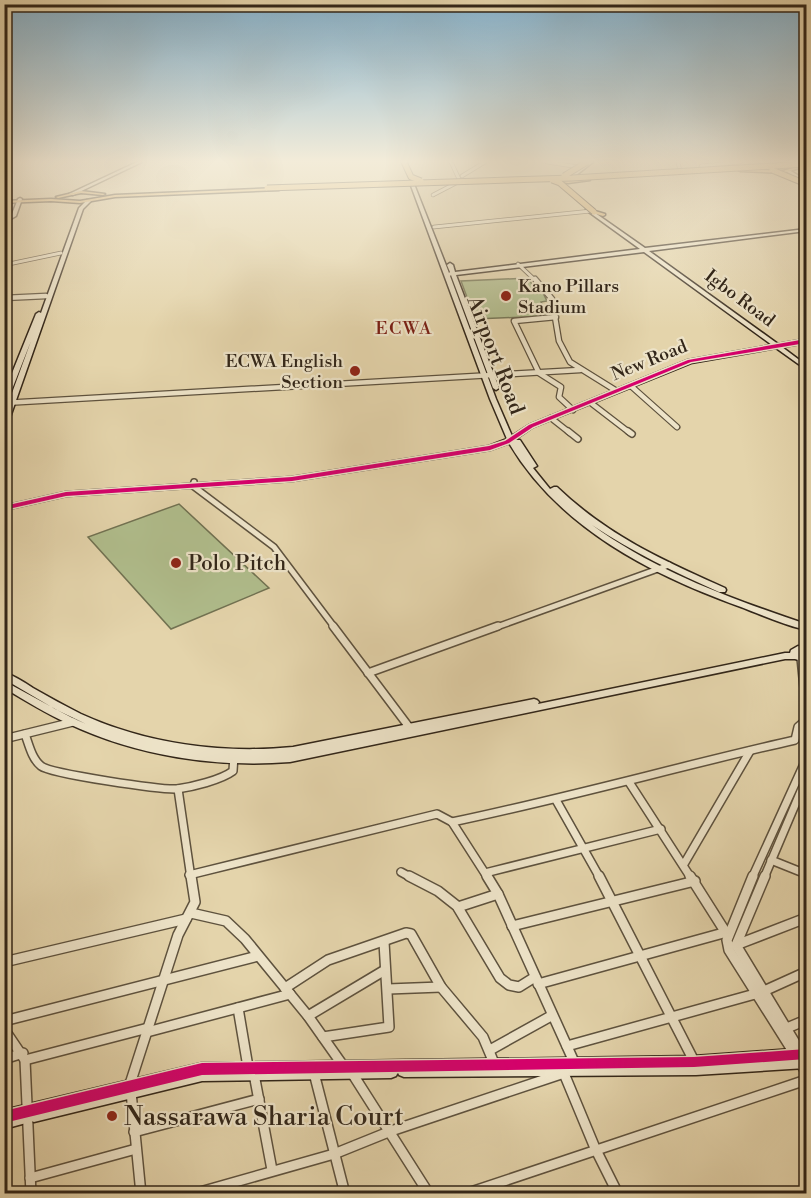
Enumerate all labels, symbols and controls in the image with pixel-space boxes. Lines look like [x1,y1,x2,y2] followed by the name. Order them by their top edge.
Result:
[700,265,780,333] street label: Igbo Road
[518,275,619,319] place label: Kano Pillars Stadium
[499,289,513,303] marker: Kano Pillars Stadium
[460,291,530,418] street label: Airport Road
[375,317,433,340] district label: ECWA
[608,335,691,386] street label: New Road
[225,350,343,394] place label: ECWA English Section
[348,364,362,378] marker: ECWA English Section
[188,551,287,577] place label: Polo Pitch
[169,556,183,570] marker: Polo Pitch
[124,1101,404,1133] place label: Nassarawa Sharia Court
[105,1109,119,1123] marker: Nassarawa Sharia Court

